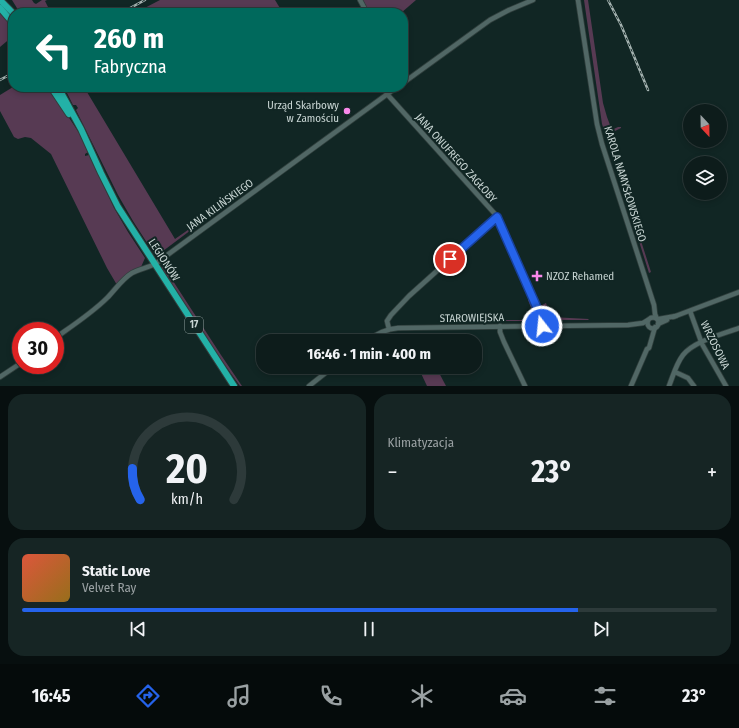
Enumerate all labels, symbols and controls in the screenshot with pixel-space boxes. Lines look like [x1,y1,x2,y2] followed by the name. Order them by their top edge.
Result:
[94,22,164,55] text: 260 m
[28,24,80,76] icon: left
[94,56,167,78] text: Fabryczna
[267,99,339,125] place label: Urząd Skarbowy w Zamościu
[683,104,727,148] north arrow
[683,104,727,200] map controls
[342,106,352,116] marker: Urząd Skarbowy w Zamościu
[413,111,500,206] street label: JANA ONUFREGO ZAGŁOBY
[601,124,649,244] street label: KAROLA NAMYSŁOWSKIEGO
[683,156,727,200] button: layers
[183,176,256,234] street label: JANA KILIŃSKIEGO
[146,236,183,284] street label: LEGIONÓW
[433,242,467,276] pin
[439,248,461,270] icon: arrive
[531,270,543,282] marker: NZOZ Rehamed
[546,270,614,283] place label: NZOZ Rehamed
[521,305,563,347] position arrow
[440,311,505,325] street label: STAROWIEJSKA
[185,317,203,333] road number: 17
[698,319,732,372] street label: WRZOSOWA
[12,322,64,374] speed limit sign: 30
[307,345,431,363] text: 16:46 · 1 min · 400 m
[388,435,454,450] text: Klimatyzacja
[165,444,208,494] text: 20
[531,454,573,490] text: 23°
[388,459,397,486] text: −
[707,459,717,486] text: +
[171,491,203,508] text: km/h
[82,562,150,580] text: Static Love
[82,580,136,595] text: Velvet Ray
[127,618,149,640] icon: previous
[358,618,380,640] icon: pause
[590,618,612,640] icon: next
[134,682,162,710] icon: directions
[225,682,253,710] icon: music
[317,682,345,710] icon: phone
[408,682,436,710] icon: climate
[499,682,527,710] icon: car
[591,682,619,710] icon: filters
[32,685,71,707] text: 16:45
[682,685,707,707] text: 23°

